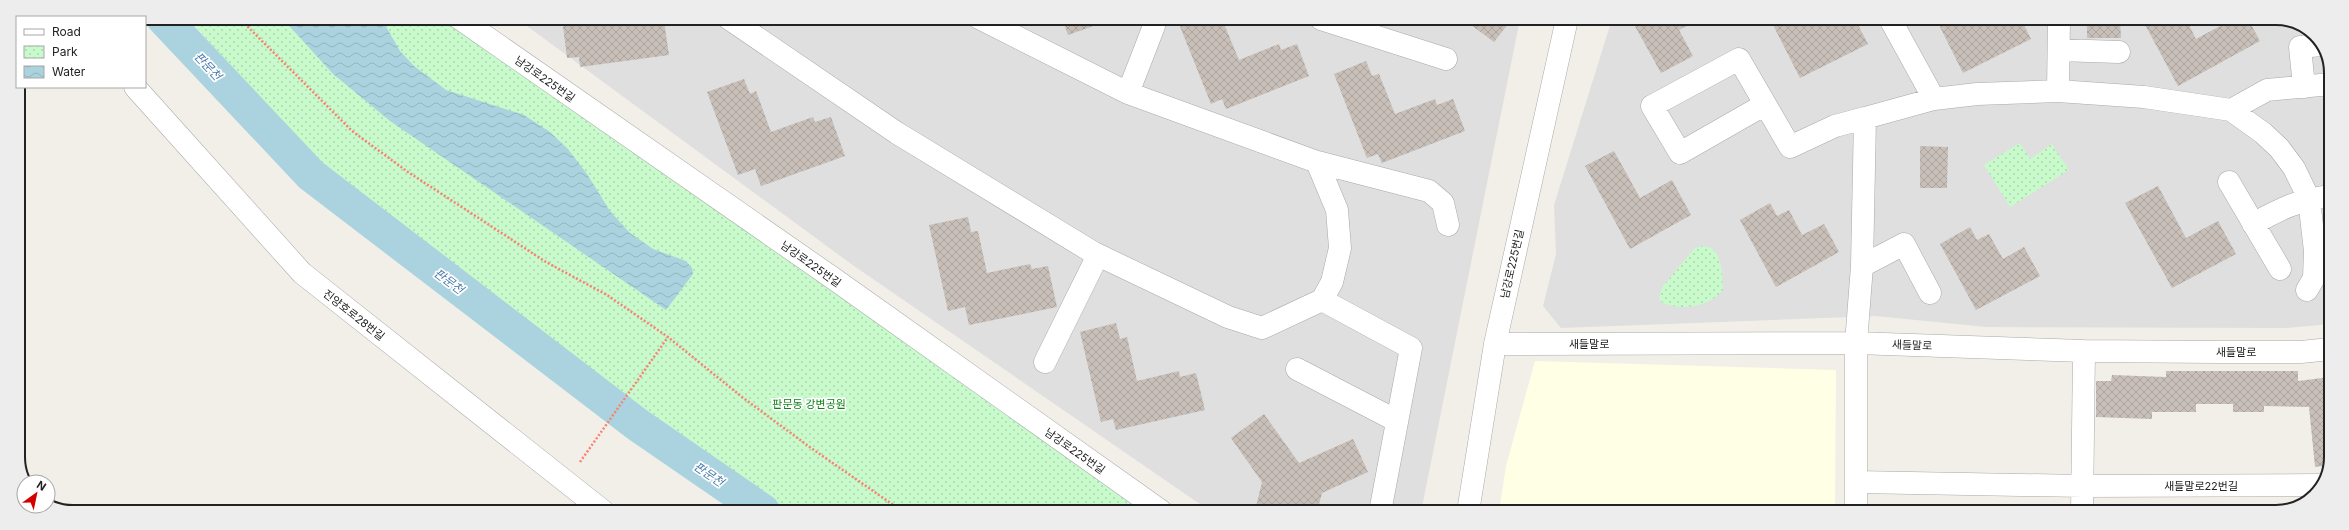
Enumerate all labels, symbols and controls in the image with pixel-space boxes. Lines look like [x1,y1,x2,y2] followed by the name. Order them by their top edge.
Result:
[16,16,146,88] legend
[52,24,81,39] text: Road
[52,44,78,59] text: Park
[191,49,226,85] water label: 판문천
[512,53,578,105] street label: 남강로225번길
[52,64,86,79] text: Water
[1497,228,1527,300] street label: 남강로225번길
[778,238,844,290] street label: 남강로225번길
[431,265,468,298] water label: 판문천
[320,287,388,343] street label: 진양호로28번길
[1569,337,1609,351] street label: 새들말로
[1892,337,1932,353] street label: 새들말로
[2216,345,2256,359] street label: 새들말로
[772,397,846,411] park label: 판문동 강변공원
[1042,425,1108,477] street label: 남강로225번길
[691,458,728,491] water label: 판문천
[16,474,56,514] north arrow
[34,477,49,494] text: N
[2164,479,2238,493] street label: 새들말로22번길

